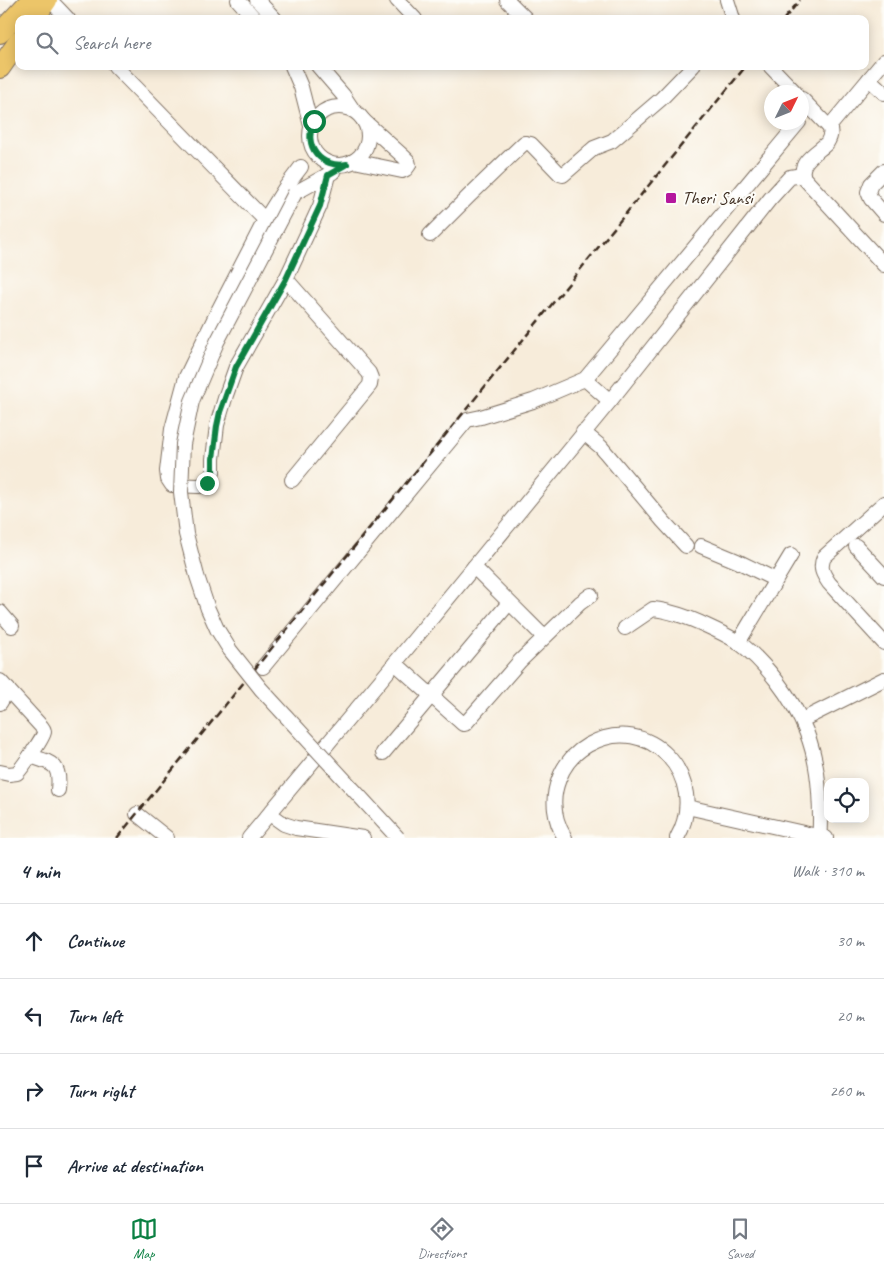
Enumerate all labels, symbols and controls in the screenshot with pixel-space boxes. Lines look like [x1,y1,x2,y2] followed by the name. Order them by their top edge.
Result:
[15,15,869,70] search box
[33,29,61,57] icon: search
[73,31,150,55] text: Search here
[764,85,809,130] north arrow
[303,110,326,133] route start
[682,187,755,209] place label: Theri Sansi
[664,191,678,205] marker: Theri Sansi
[196,472,219,495] route end
[824,778,869,823] map controls
[824,778,869,823] button: locate
[20,858,60,884] text: 4 min
[792,861,864,881] text: Walk · 310 m
[20,927,48,955] icon: ahead
[67,929,124,953] text: Continue
[837,931,864,951] text: 30 m
[20,1002,48,1030] icon: left
[67,1004,122,1028] text: Turn left
[837,1006,864,1026] text: 20 m
[20,1077,48,1105] icon: right
[67,1079,134,1103] text: Turn right
[830,1081,864,1101] text: 260 m
[20,1152,48,1180] icon: arrive
[67,1154,203,1178] text: Arrive at destination
[130,1215,158,1262] tab: Map
[418,1215,466,1262] tab: Directions
[726,1215,754,1262] tab: Saved

